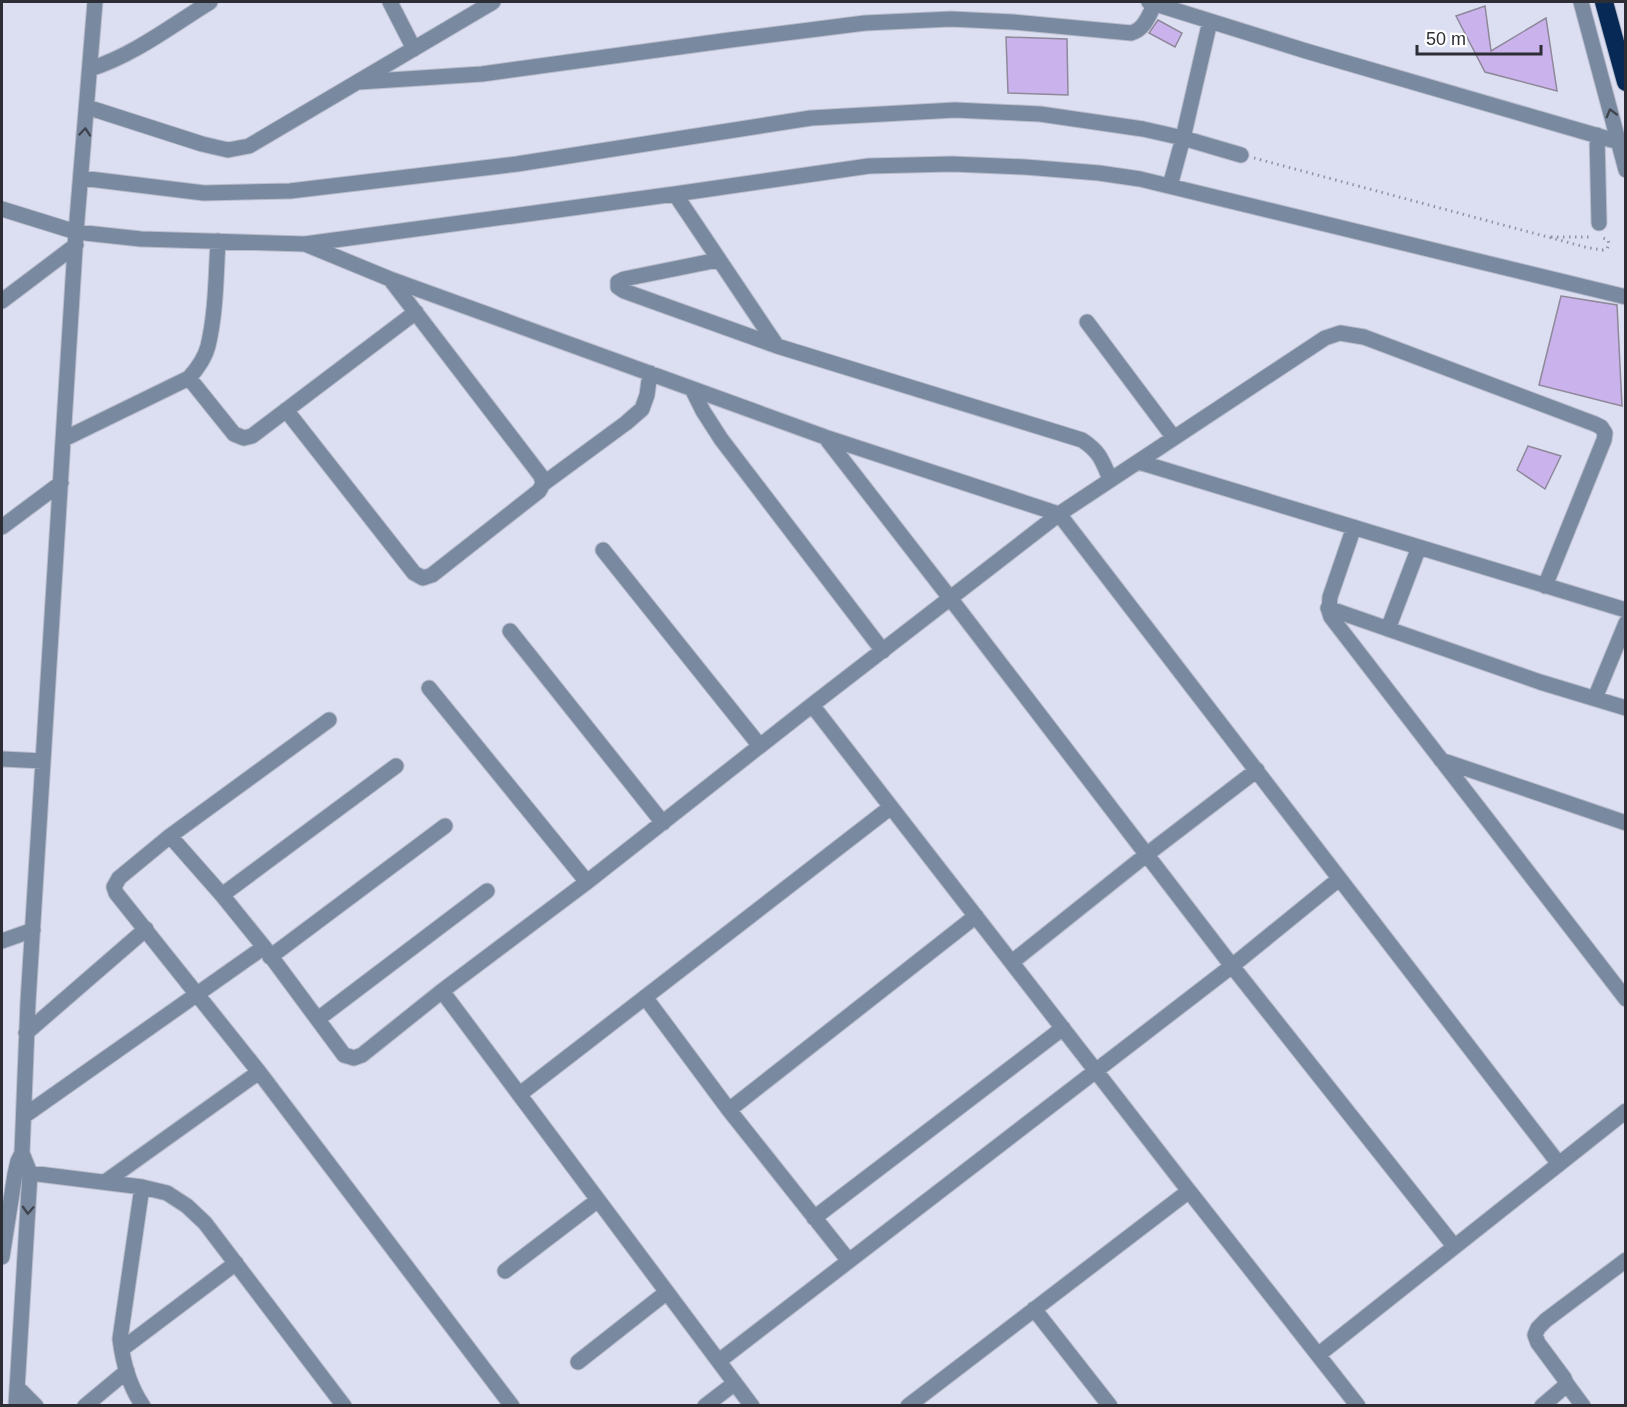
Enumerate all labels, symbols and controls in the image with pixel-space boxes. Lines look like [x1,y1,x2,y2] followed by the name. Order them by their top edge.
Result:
[1417,18,1542,56] scale bar
[1426,29,1466,49] text: 50 m
[1606,108,1618,119] one-way arrow
[78,128,91,137] one-way arrow
[21,1206,34,1215] one-way arrow

